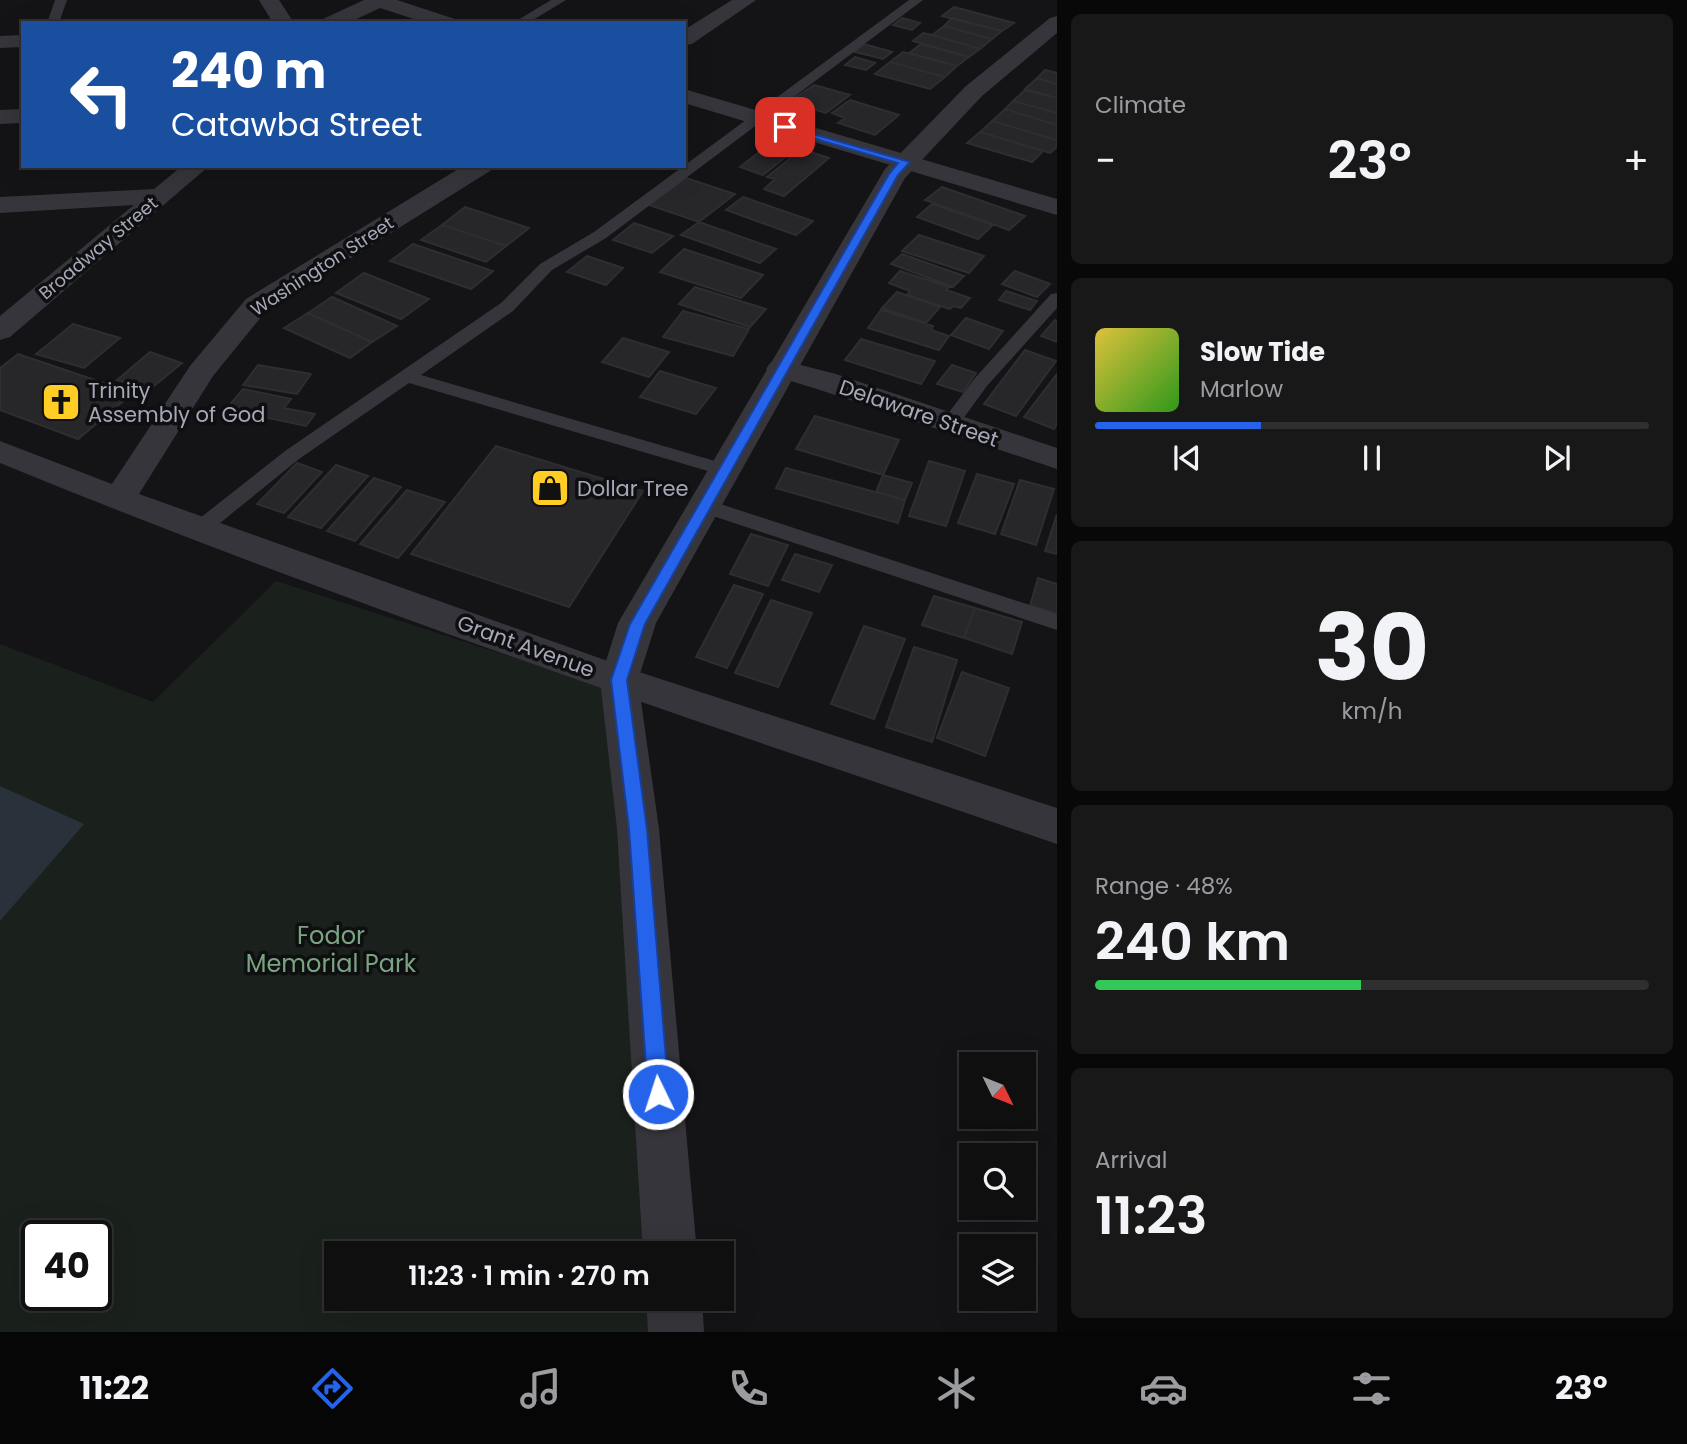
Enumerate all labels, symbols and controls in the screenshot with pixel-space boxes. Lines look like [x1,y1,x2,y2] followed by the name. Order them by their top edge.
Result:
[171,37,326,105] text: 240 m
[56,49,147,140] icon: left
[1095,89,1186,121] text: Climate
[755,97,815,157] pin
[171,102,422,147] text: Catawba Street
[766,108,804,146] icon: arrive
[1327,124,1412,197] text: 23°
[1095,134,1116,187] text: −
[1623,134,1649,187] text: +
[33,191,163,305] street label: Broadway Street
[246,210,398,322] street label: Washington Street
[1200,334,1325,370] text: Slow Tide
[836,372,1002,454] street label: Delaware Street
[1200,373,1283,405] text: Marlow
[88,376,265,429] place label: Trinity Assembly of God
[40,381,82,423] church icon: Trinity Assembly of God
[1168,439,1206,477] icon: previous
[1353,439,1391,477] icon: pause
[1538,439,1576,477] icon: next
[529,467,571,509] shop icon: Dollar Tree
[577,474,689,503] place label: Dollar Tree
[1315,584,1429,712] text: 30
[453,608,599,684] street label: Grant Avenue
[1341,695,1403,727] text: km/h
[1095,870,1233,902] text: Range · 48%
[1095,905,1290,978] text: 240 km
[246,919,417,980] park label: Fodor Memorial Park
[959,1052,1036,1129] north arrow
[959,1052,1036,1311] map controls
[621,1057,695,1131] position arrow
[959,1143,1036,1220] button: search
[1095,1144,1167,1176] text: Arrival
[1095,1179,1207,1252] text: 11:23
[21,1220,112,1311] speed limit sign: 40
[959,1234,1036,1311] button: layers
[408,1258,650,1294] text: 11:23 · 1 min · 270 m
[308,1364,357,1413] icon: directions
[516,1364,565,1413] icon: music
[724,1364,773,1413] icon: phone
[932,1364,981,1413] icon: climate
[1139,1364,1188,1413] icon: car
[1347,1364,1396,1413] icon: filters
[79,1365,149,1410] text: 11:22
[1555,1365,1607,1410] text: 23°

